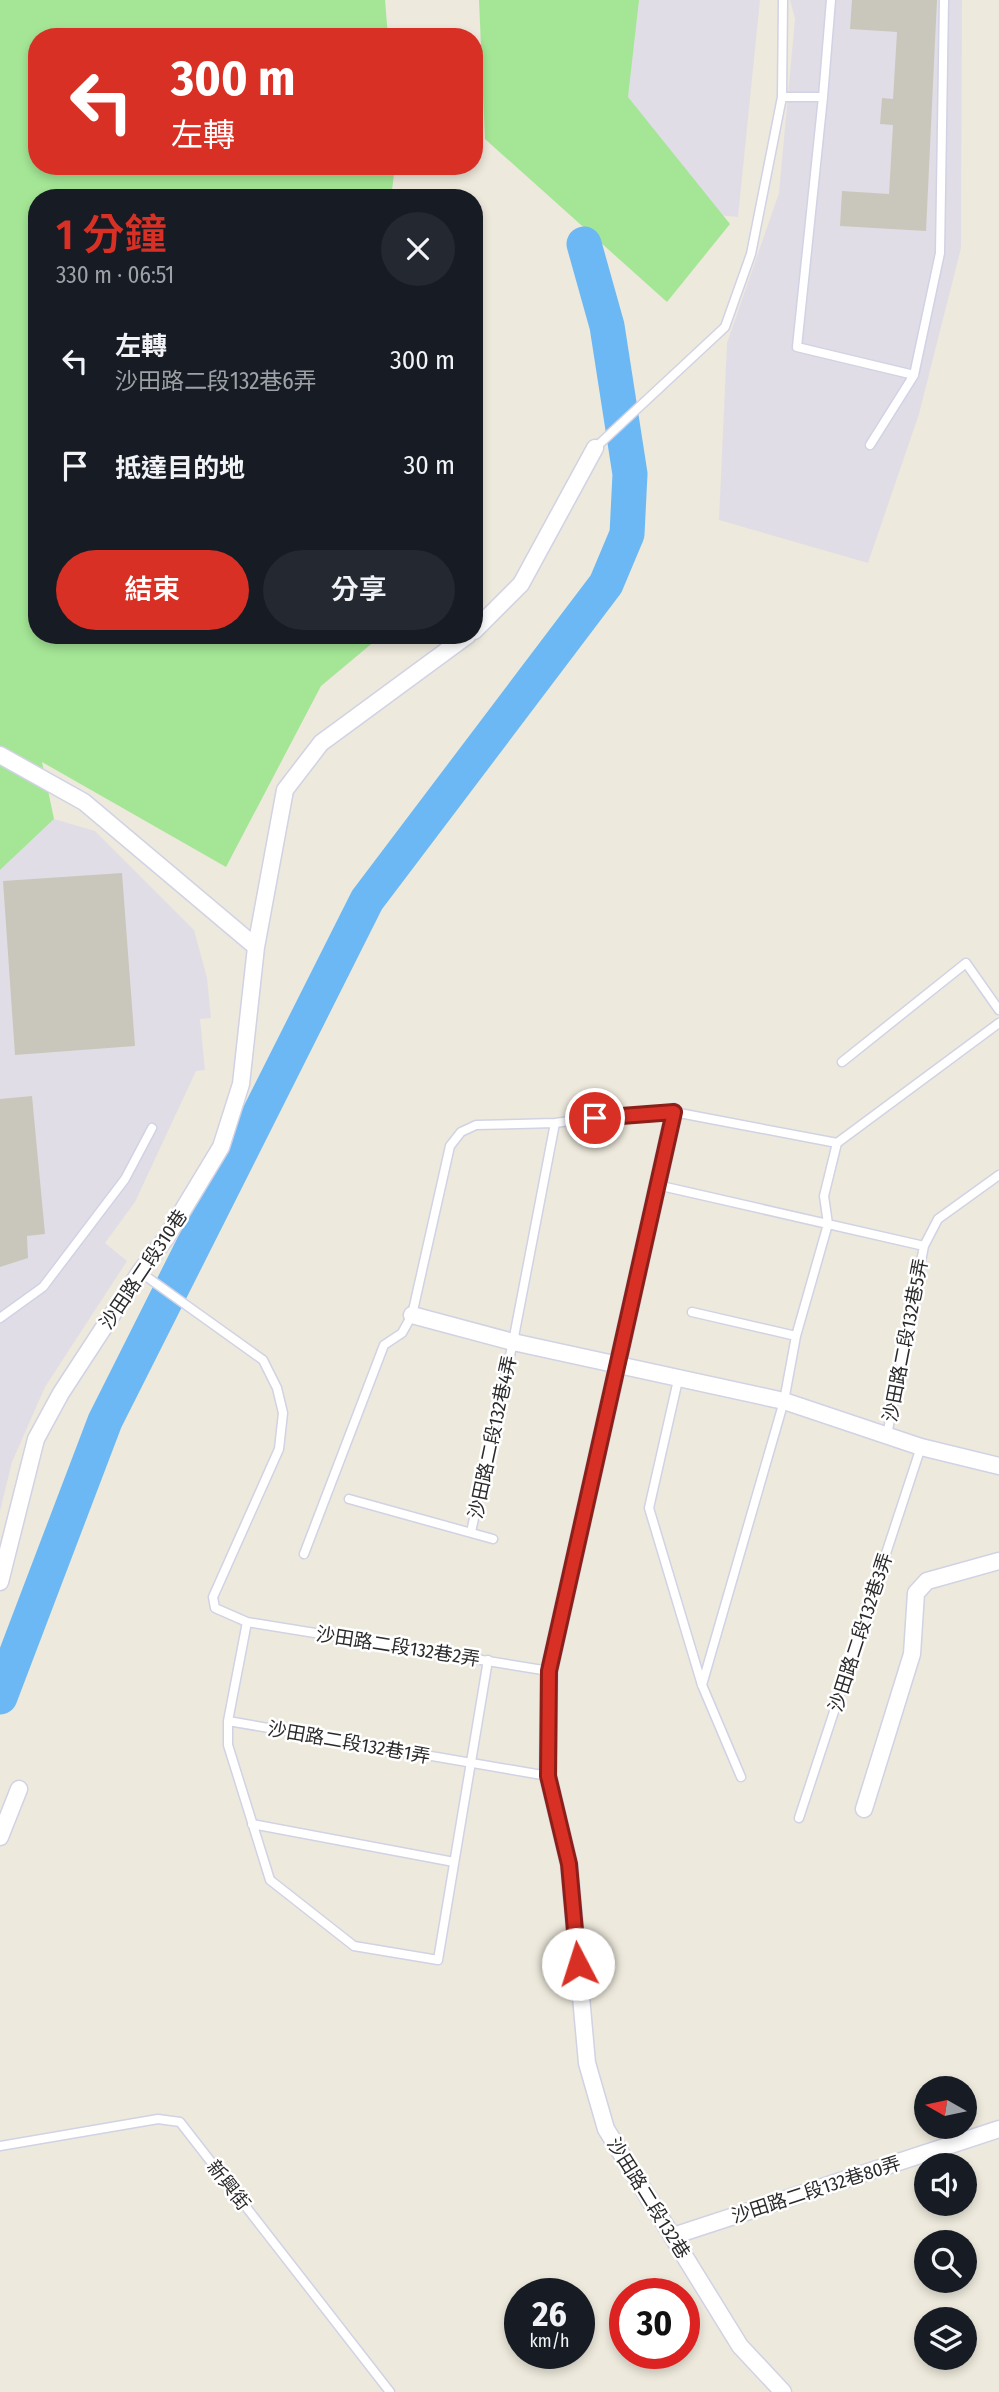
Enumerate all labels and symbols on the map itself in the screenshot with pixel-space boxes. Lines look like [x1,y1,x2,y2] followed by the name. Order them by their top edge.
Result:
[565,1088,625,1148] pin
[95,1205,192,1334] street label: 沙田路二段310巷
[878,1256,933,1424] street label: 沙田路二段132巷5弄
[464,1353,521,1521] street label: 沙田路二段132巷4弄
[824,1550,897,1715] street label: 沙田路二段132巷3弄
[314,1622,481,1671] street label: 沙田路二段132巷2弄
[266,1717,432,1768] street label: 沙田路二段132巷1弄
[541,1927,615,2001] position arrow
[914,2076,976,2138] north arrow
[602,2134,695,2263] street label: 沙田路二段132巷
[729,2151,904,2228] street label: 沙田路二段132巷80弄
[202,2156,255,2215] street label: 新興街
[609,2278,700,2369] speed limit sign: 30

